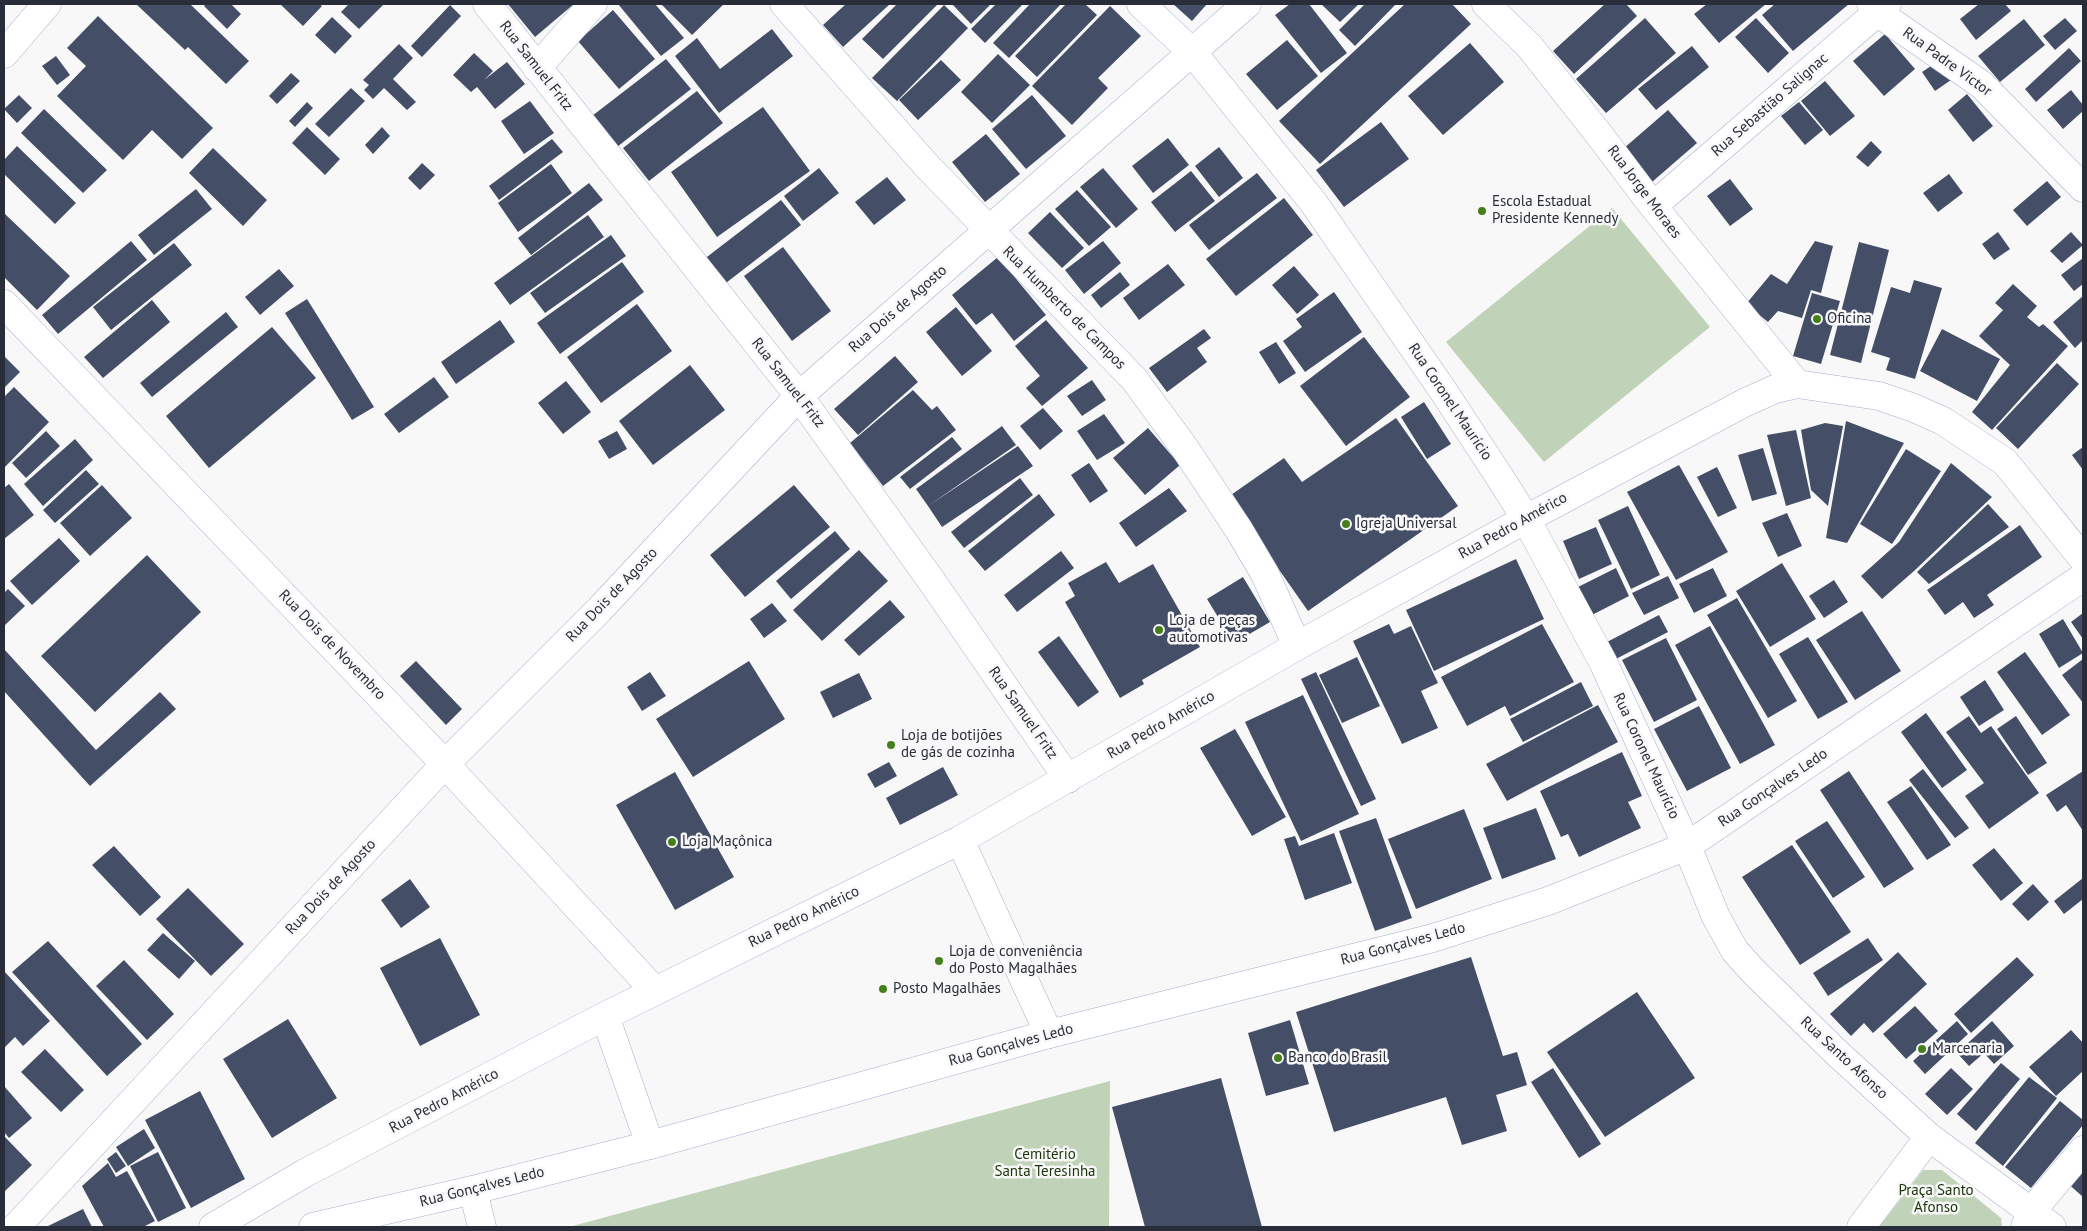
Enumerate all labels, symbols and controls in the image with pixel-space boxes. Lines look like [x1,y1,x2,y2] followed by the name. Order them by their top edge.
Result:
[495,18,577,114] street label: Rua Samuel Fritz
[1899,24,1995,100] street label: Rua Padre Victor
[1708,49,1832,161] street label: Rua Sebastião Salignac
[1603,142,1685,242] street label: Rua Jorge Moraes
[1492,193,1618,228] place label: Escola Estadual Presidente Kennedy
[1476,205,1488,217] marker: Escola Estadual Presidente Kennedy
[999,243,1129,373] street label: Rua Humberto de Campos
[845,261,951,357] street label: Rua Dois de Agosto
[1827,310,1872,328] place label: Oficina
[1811,313,1823,325] marker: Oficina
[747,335,829,431] street label: Rua Samuel Fritz
[1404,340,1496,464] street label: Rua Coronel Maurício
[1456,489,1570,563] street label: Rua Pedro Américo
[1356,515,1457,533] place label: Igreja Universal
[1340,518,1352,530] marker: Igreja Universal
[562,544,662,646] street label: Rua Dois de Agosto
[275,586,389,704] street label: Rua Dois de Novembro
[1169,612,1255,647] place label: Loja de peças automotivas
[1153,624,1165,636] marker: Loja de peças automotivas
[984,663,1062,763] street label: Rua Samuel Fritz
[1104,687,1218,763] street label: Rua Pedro Américo
[1609,690,1683,822] street label: Rua Coronel Maurício
[901,727,1015,762] place label: Loja de botijões de gás de cozinha
[885,739,897,751] marker: Loja de botijões de gás de cozinha
[1715,745,1831,831] street label: Rua Gonçalves Ledo
[682,833,773,851] place label: Loja Maçônica
[282,835,380,939] street label: Rua Dois de Agosto
[666,836,678,848] marker: Loja Maçônica
[746,882,862,952] street label: Rua Pedro Américo
[1339,919,1467,969] street label: Rua Gonçalves Ledo
[949,943,1083,978] place label: Loja de conveniência do Posto Magalhães
[933,955,945,967] marker: Loja de conveniência do Posto Magalhães
[893,980,1001,998] place label: Posto Magalhães
[877,983,889,995] marker: Posto Magalhães
[1797,1013,1891,1103] street label: Rua Santo Afonso
[947,1020,1075,1070] street label: Rua Gonçalves Ledo
[1932,1040,2003,1058] place label: Marcenaria
[1916,1043,1928,1055] marker: Marcenaria
[1288,1049,1387,1067] place label: Banco do Brasil
[1272,1052,1284,1064] marker: Banco do Brasil
[386,1065,502,1137] street label: Rua Pedro Américo
[994,1146,1096,1181] park label: Cemitério Santa Teresinha
[418,1163,546,1211] street label: Rua Gonçalves Ledo
[1898,1182,1974,1217] park label: Praça Santo Afonso

